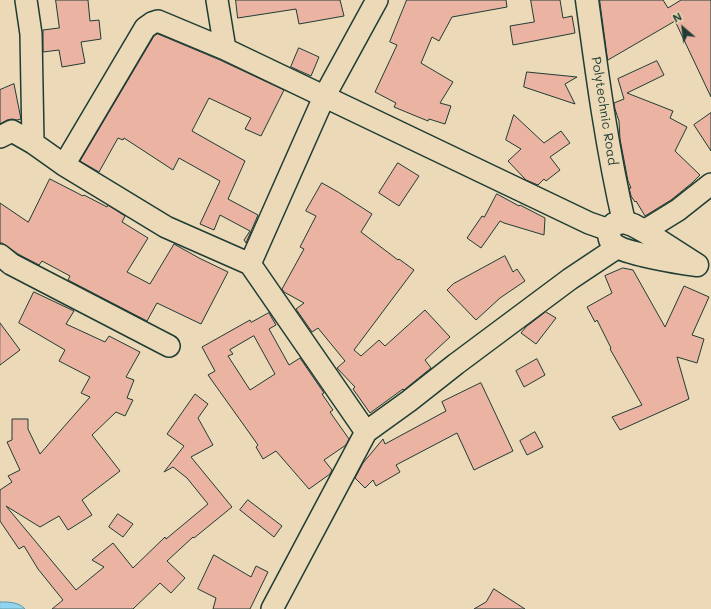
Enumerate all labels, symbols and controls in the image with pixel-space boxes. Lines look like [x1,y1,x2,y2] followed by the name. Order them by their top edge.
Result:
[663,8,703,48] north arrow
[670,8,684,26] text: N
[588,56,620,166] street label: Polytechnic Road

